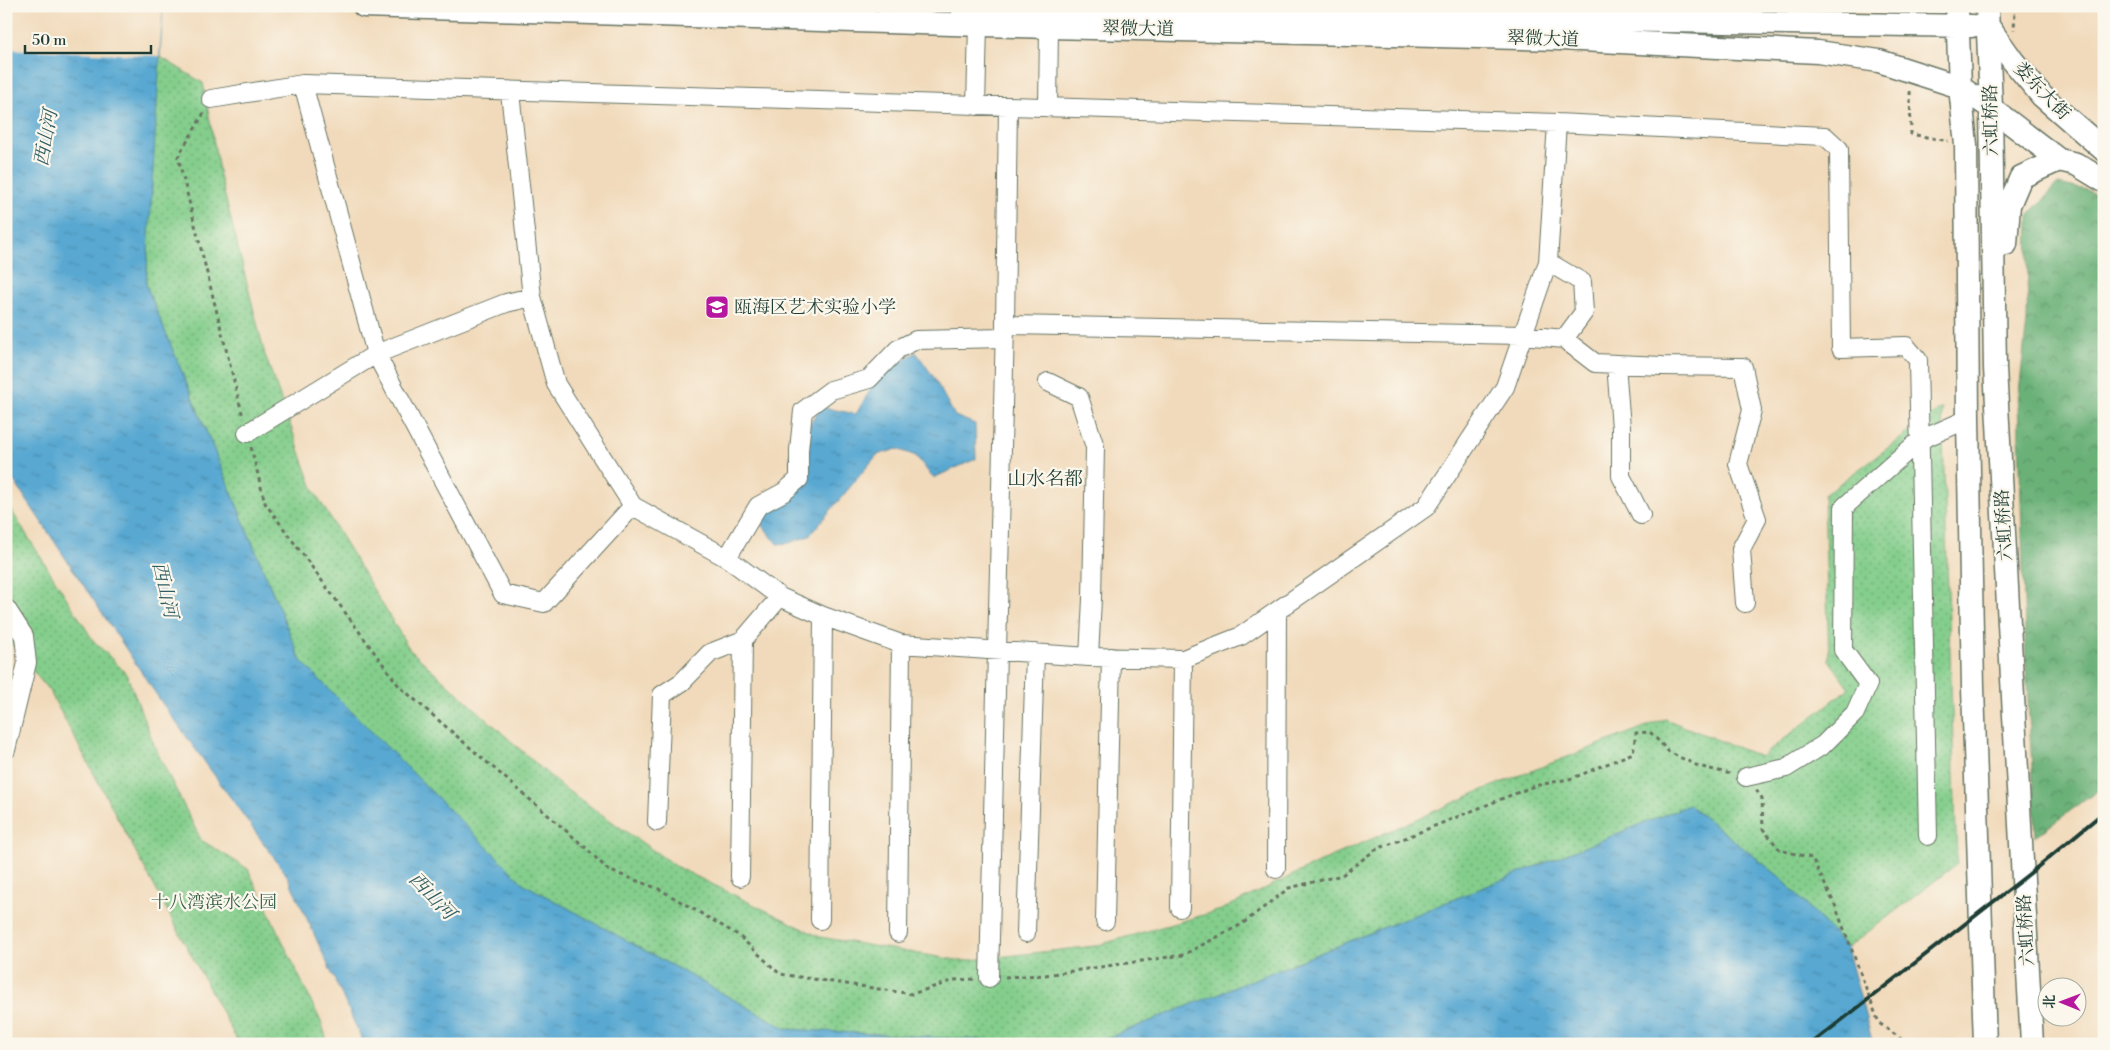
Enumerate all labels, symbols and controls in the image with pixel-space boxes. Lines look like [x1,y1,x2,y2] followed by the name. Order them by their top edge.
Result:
[1102,17,1174,41] street label: 翠微大道
[25,22,151,54] scale bar
[1507,26,1579,52] street label: 翠微大道
[32,31,66,50] text: 50 m
[2009,57,2075,125] street label: 娄东大街
[1979,84,2003,156] street label: 六虹桥路
[29,105,63,168] water label: 西山河
[704,294,730,320] school or university icon: 瓯海区艺术实验小学
[734,296,896,319] place label: 瓯海区艺术实验小学
[1007,467,1083,491] district label: 山水名都
[1991,488,2017,562] street label: 六虹桥路
[147,560,184,623] water label: 西山河
[404,867,463,927] water label: 西山河
[151,891,277,914] park label: 十八湾滨水公园
[2013,893,2039,967] street label: 六虹桥路
[2038,978,2088,1028] north arrow
[2041,995,2059,1009] text: 北

